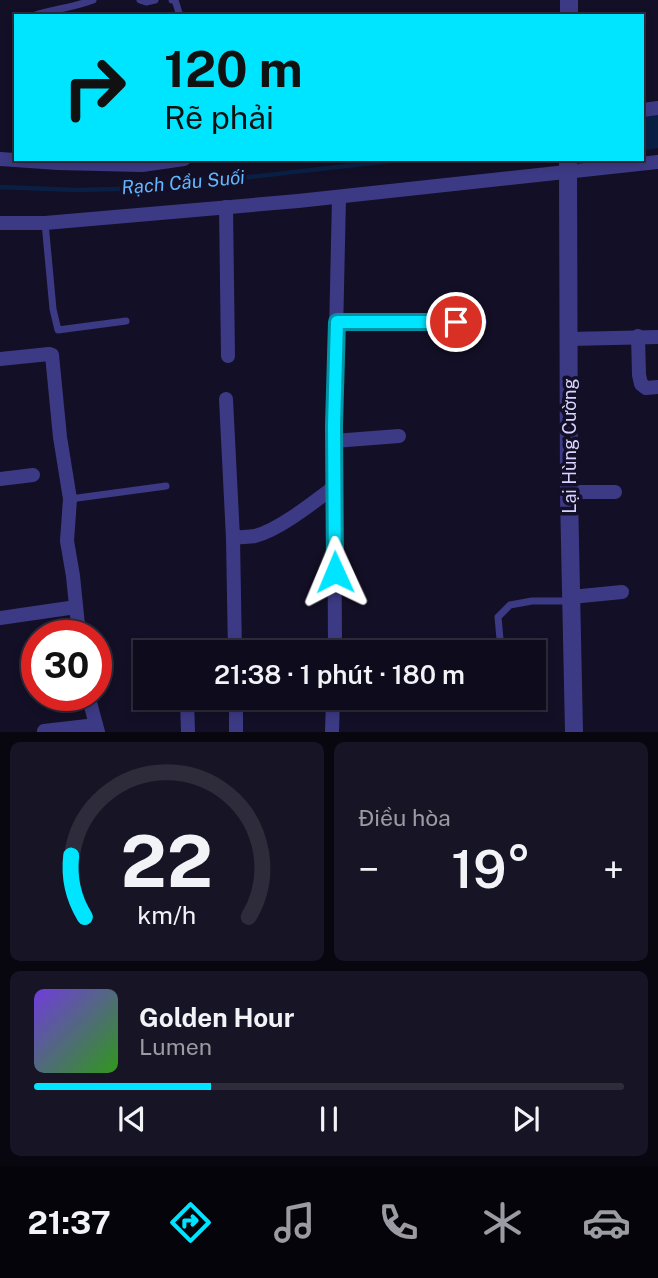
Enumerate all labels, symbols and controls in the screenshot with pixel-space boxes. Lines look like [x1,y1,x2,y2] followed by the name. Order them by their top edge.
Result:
[164,40,303,98] text: 120 m
[49,42,140,133] icon: right
[164,99,274,136] text: Rẽ phải
[120,166,246,198] water label: Rạch Cầu Suối
[426,292,486,352] pin
[437,303,475,341] icon: arrive
[559,378,580,514] street label: Lại Hùng Cường
[298,535,372,609] position arrow
[21,620,112,711] speed limit sign: 30
[214,659,465,690] text: 21:38 · 1 phút · 180 m
[358,804,451,831] text: Điều hòa
[121,819,213,904] text: 22
[451,839,531,900] text: 19°
[358,847,379,892] text: −
[603,847,624,892] text: +
[138,900,196,930] text: km/h
[139,1002,294,1033] text: Golden Hour
[139,1033,212,1060] text: Lumen
[113,1100,151,1138] icon: previous
[310,1100,348,1138] icon: pause
[507,1100,545,1138] icon: next
[166,1198,215,1247] icon: directions
[270,1198,319,1247] icon: music
[374,1198,423,1247] icon: phone
[478,1198,527,1247] icon: climate
[582,1198,631,1247] icon: car
[27,1204,111,1241] text: 21:37

